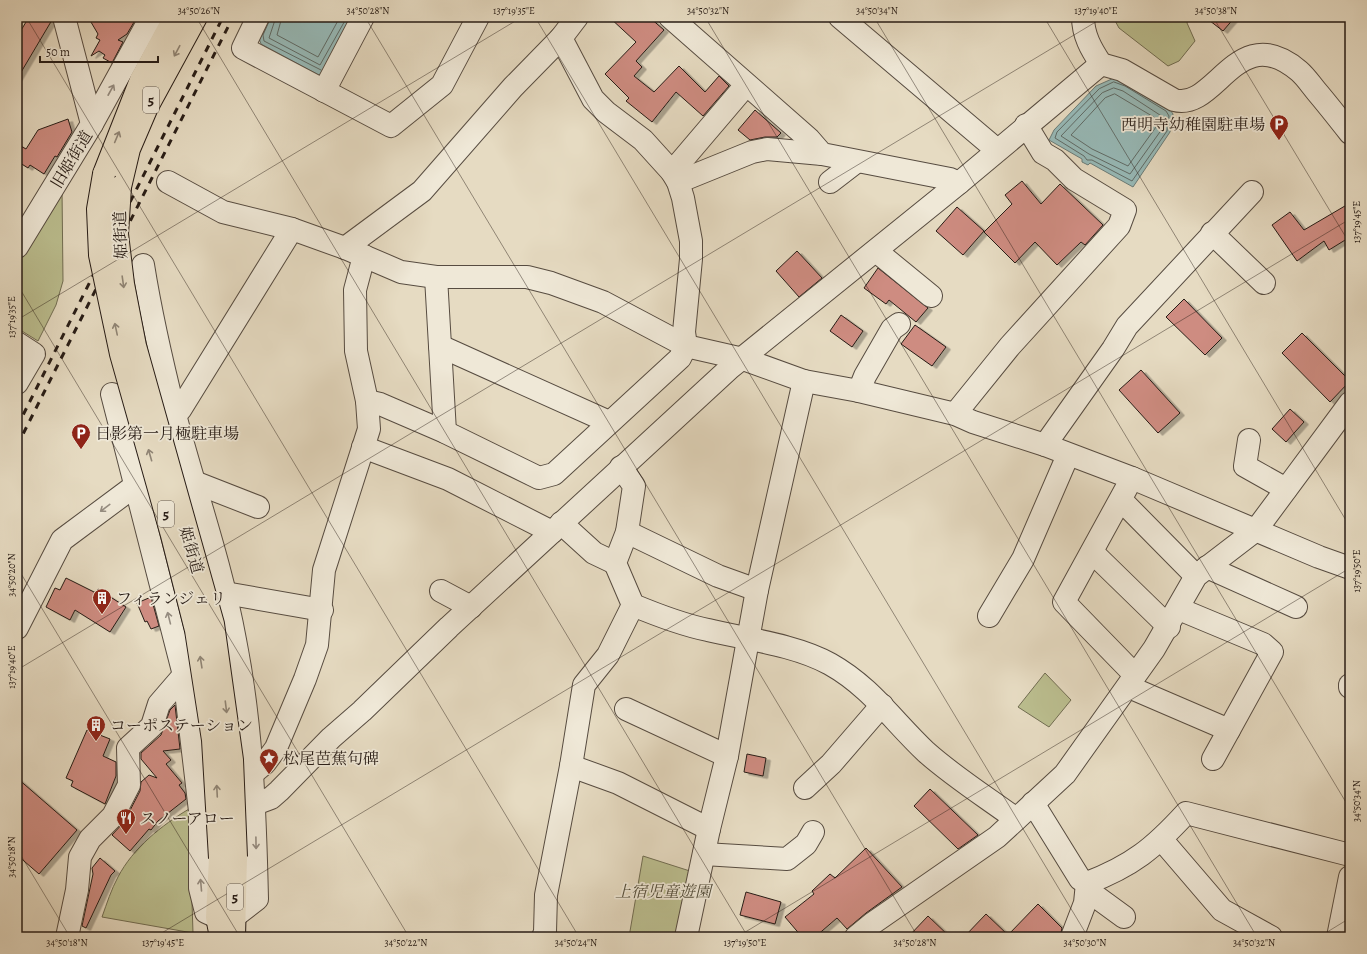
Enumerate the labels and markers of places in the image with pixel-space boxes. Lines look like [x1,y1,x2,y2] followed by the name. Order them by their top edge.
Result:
[1268,113,1290,141] parking icon: 西明寺幼稚園駐車場
[1121,114,1265,136] place label: 西明寺幼稚園駐車場
[70,422,92,450] parking icon: 日影第一月極駐車場
[95,423,239,445] place label: 日影第一月極駐車場
[91,587,113,615] building icon: フィランジェリ
[116,588,226,610] place label: フィランジェリ
[85,714,107,742] building icon: コーポステーション
[110,715,253,737] place label: コーポステーション
[258,747,280,775] place icon: 松尾芭蕉句碑
[283,748,379,770] place label: 松尾芭蕉句碑
[115,807,137,835] restaurant icon: スノーアロー
[140,808,235,830] place label: スノーアロー

